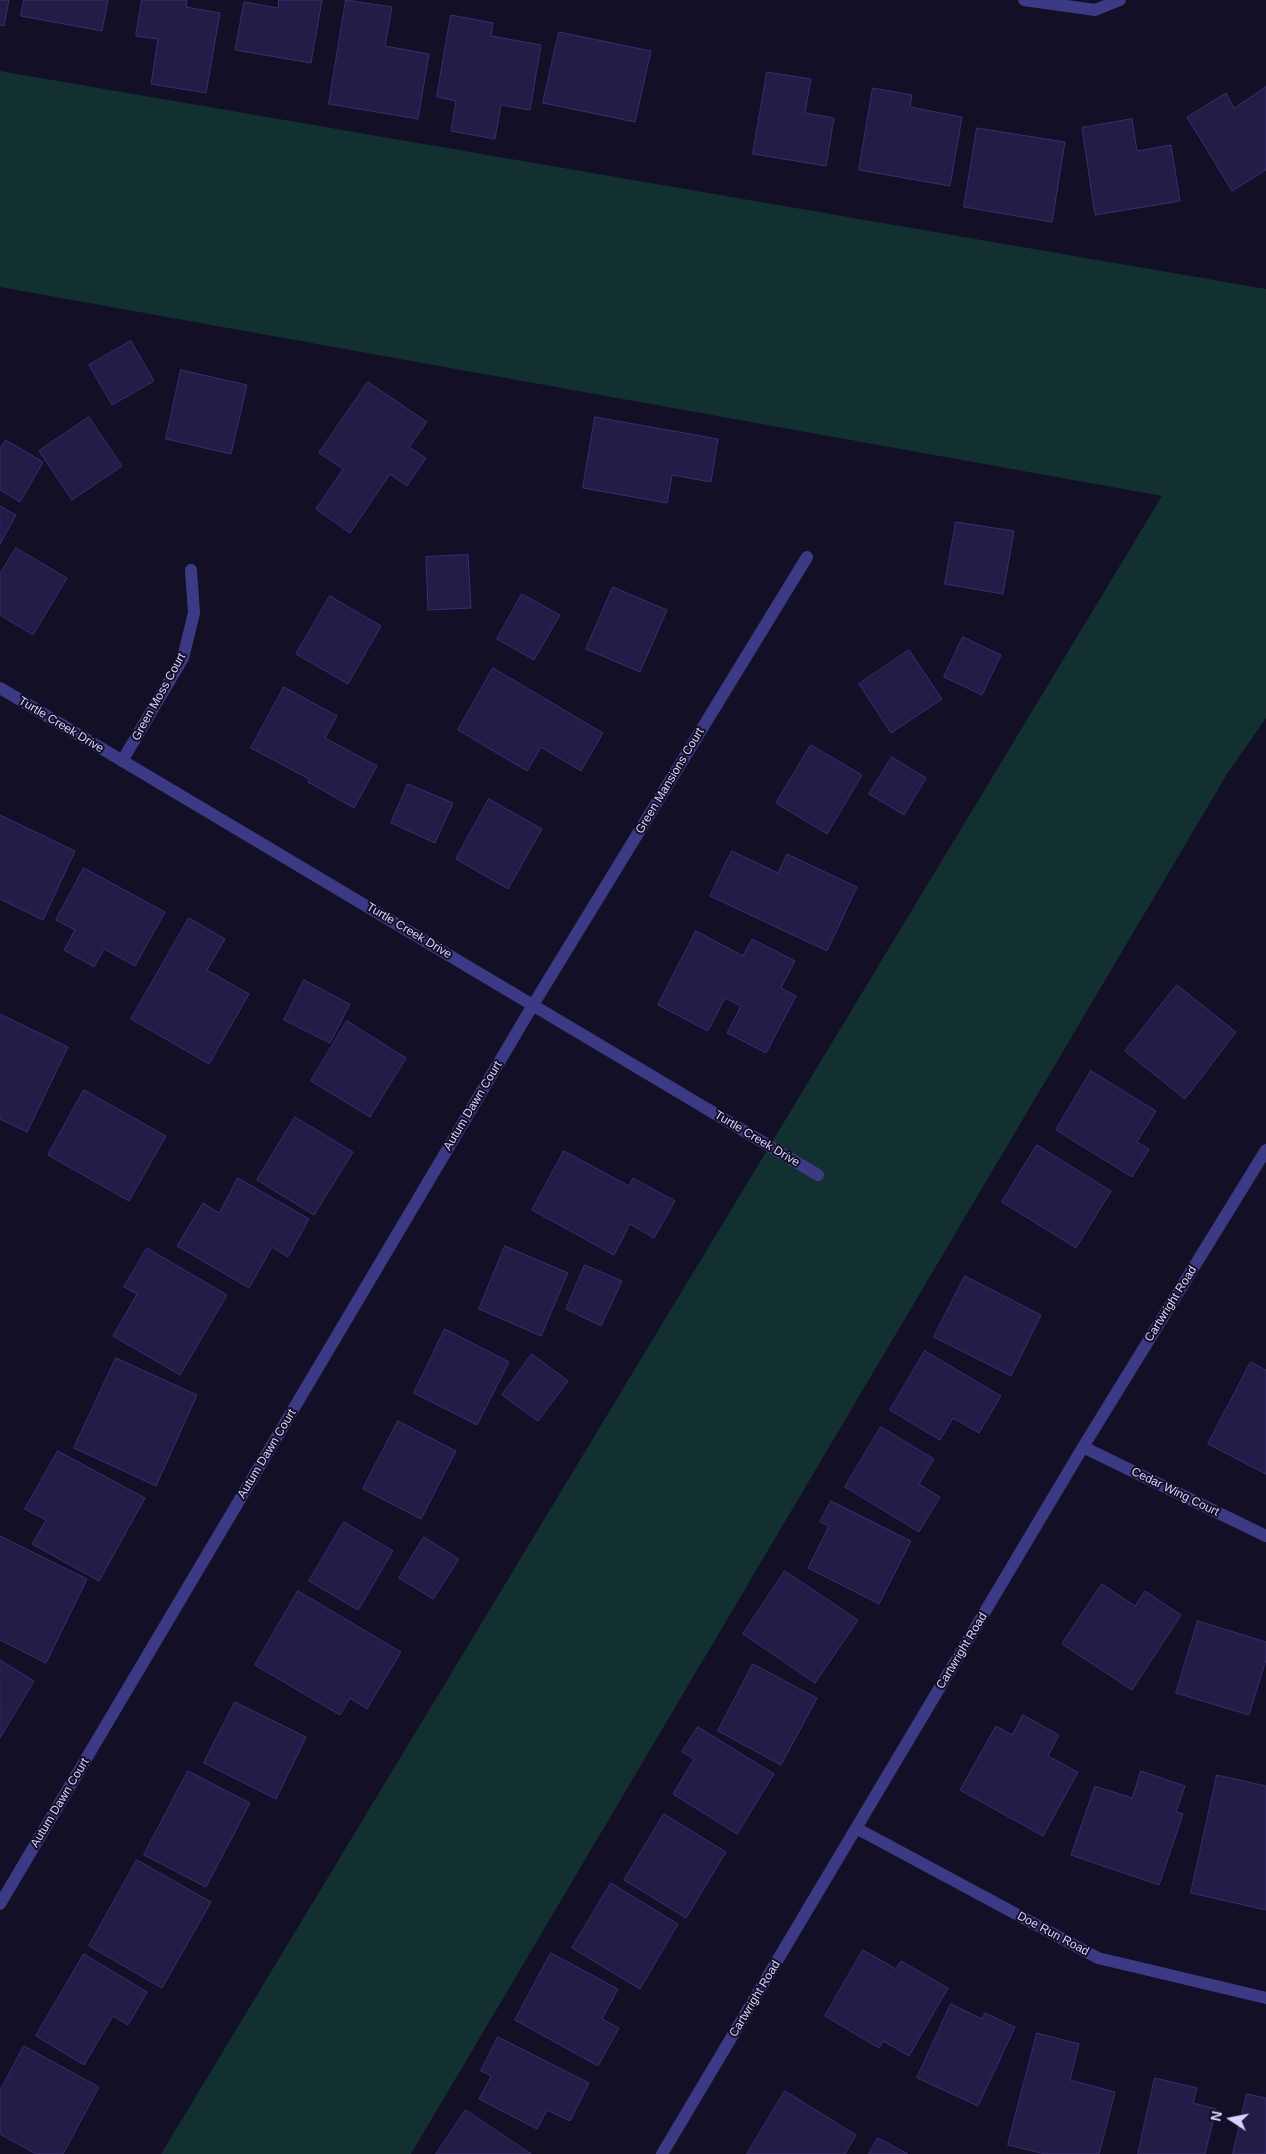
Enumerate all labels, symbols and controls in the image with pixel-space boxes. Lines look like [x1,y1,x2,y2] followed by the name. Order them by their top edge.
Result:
[129,651,189,743] street label: Green Moss Court
[16,694,106,756] street label: Turtle Creek Drive
[633,726,707,836] street label: Green Mansions Court
[364,900,454,962] street label: Turtle Creek Drive
[441,1059,505,1153] street label: Autum Dawn Court
[712,1108,802,1170] street label: Turtle Creek Drive
[1142,1263,1200,1345] street label: Cartwright Road
[235,1407,299,1501] street label: Autum Dawn Court
[1129,1464,1221,1520] street label: Cedar Wing Court
[934,1610,990,1692] street label: Cartwright Road
[28,1756,92,1850] street label: Autum Dawn Court
[1015,1909,1091,1959] street label: Doe Run Road
[727,1958,783,2040] street label: Cartwright Road
[1206,2094,1256,2144] north arrow
[1207,2110,1225,2123] text: N

